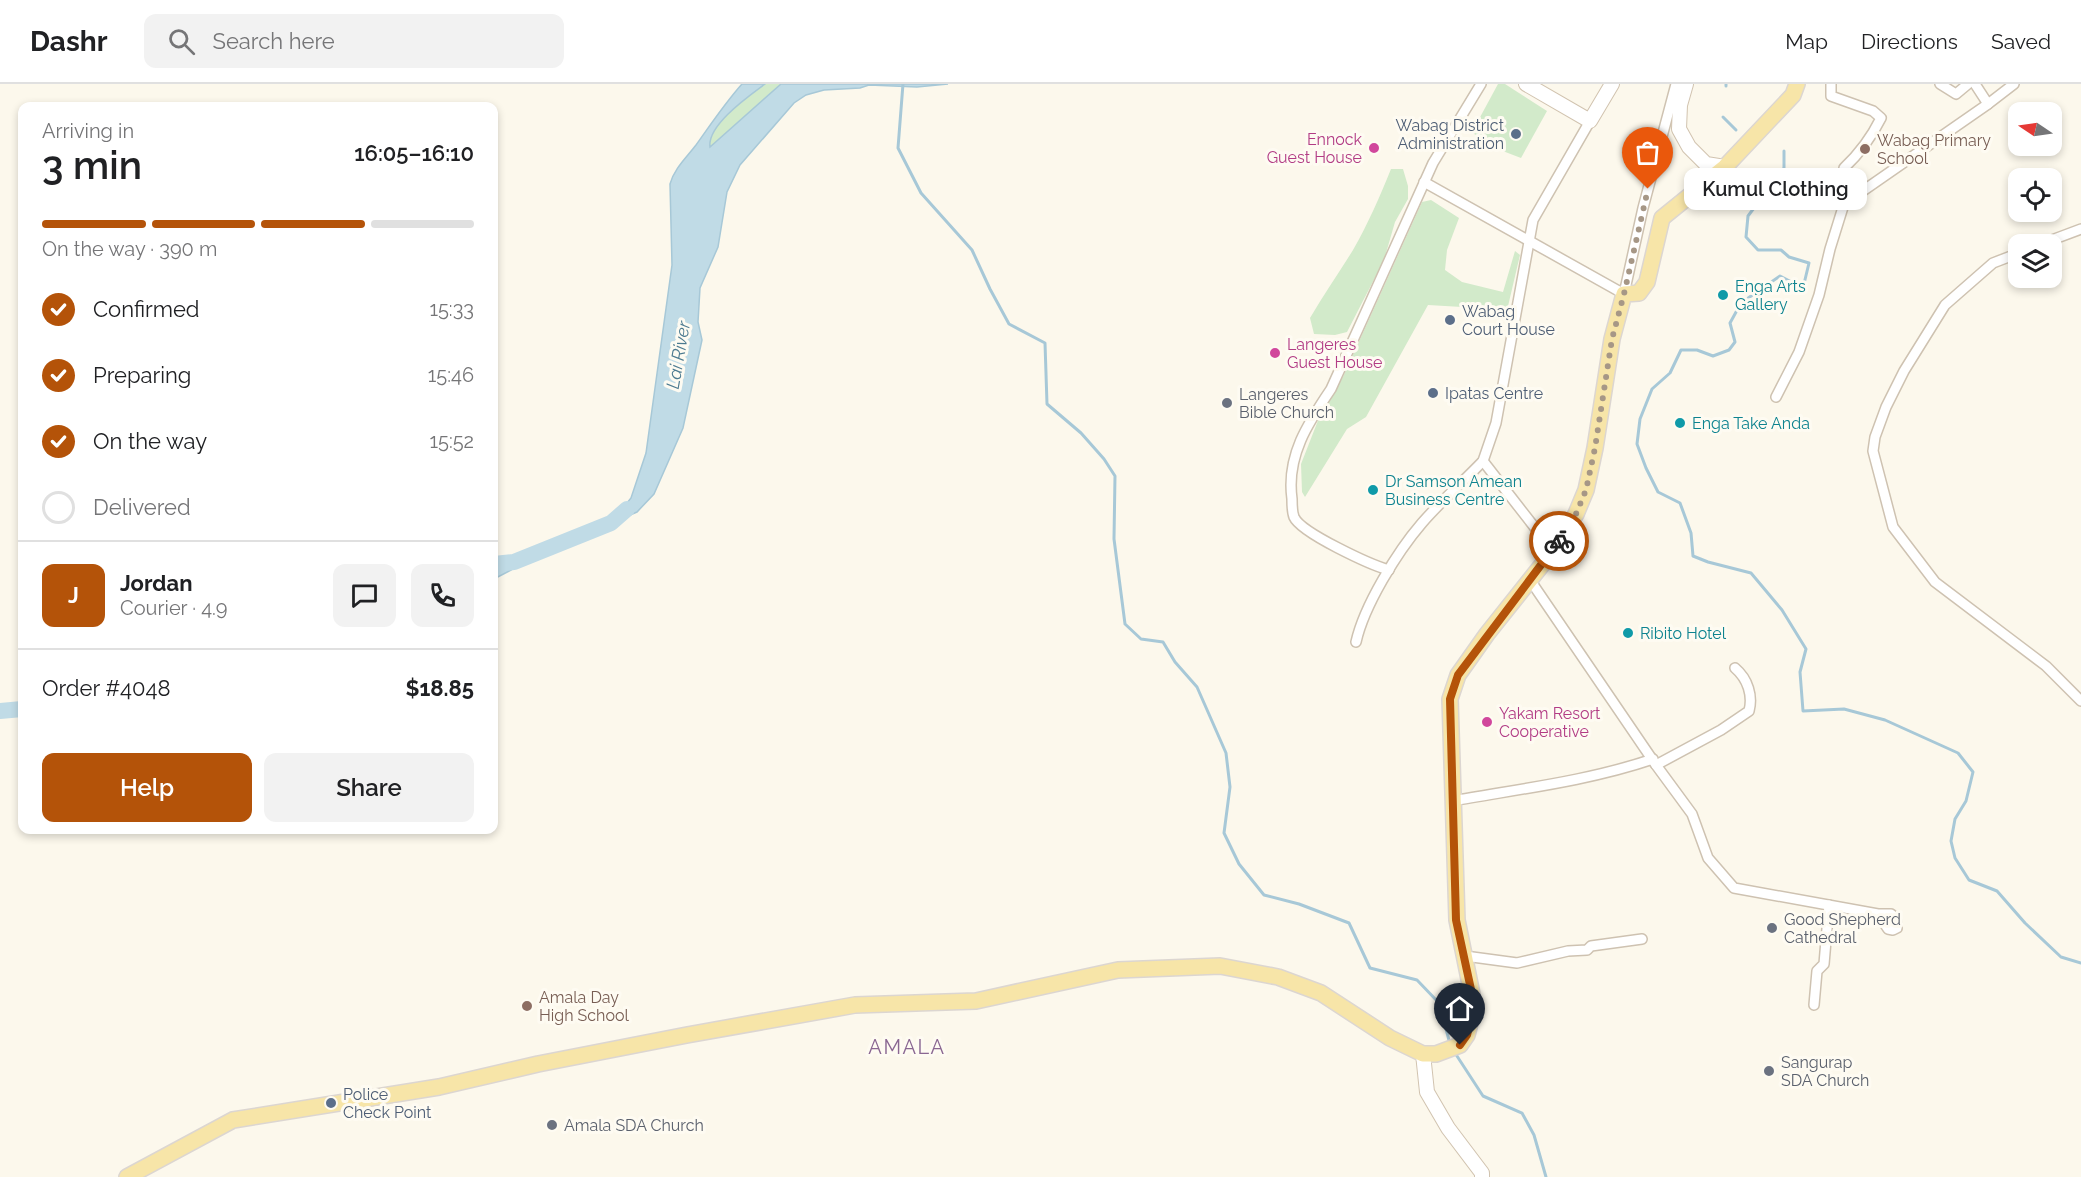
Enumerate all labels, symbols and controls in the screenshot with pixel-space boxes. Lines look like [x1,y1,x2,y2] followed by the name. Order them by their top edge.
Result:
[144,14,564,68] search box
[30,25,108,58] text: Dashr
[165,25,198,58] icon: search
[213,28,335,54] text: Search here
[1785,29,1828,54] text: Map
[1861,29,1958,54] text: Directions
[1991,29,2051,54] text: Saved
[2008,102,2062,156] north arrow
[2008,102,2062,288] map controls
[1396,116,1505,153] place label: Wabag District Administration
[42,119,134,143] text: Arriving in
[1509,127,1523,141] marker: Wabag District Administration
[1622,127,1673,189] pin
[1267,130,1363,167] place label: Ennock Guest House
[1877,131,1991,168] place label: Wabag Primary School
[1631,136,1664,169] icon: bag
[354,140,474,166] text: 16:05–16:10
[1367,141,1381,155] marker: Ennock Guest House
[42,142,142,188] text: 3 min
[1858,142,1872,156] marker: Wabag Primary School
[1684,168,1867,210] callout: Kumul Clothing
[2008,168,2062,222] button: locate
[1702,177,1849,201] text: Kumul Clothing
[2008,234,2062,288] button: layers
[42,237,217,261] text: On the way · 390 m
[1735,277,1806,314] place label: Enga Arts Gallery
[1716,288,1730,302] marker: Enga Arts Gallery
[42,293,75,326] icon: check
[93,296,200,322] text: Confirmed
[429,297,474,321] text: 15:33
[1462,302,1555,339] place label: Wabag Court House
[1443,313,1457,327] marker: Wabag Court House
[662,319,694,390] water label: Lai River
[1287,335,1382,372] place label: Langeres Guest House
[1268,346,1282,360] marker: Langeres Guest House
[42,359,75,392] icon: check
[93,362,191,388] text: Preparing
[428,363,474,387] text: 15:46
[1445,384,1543,403] place label: Ipatas Centre
[1239,385,1334,422] place label: Langeres Bible Church
[1426,386,1440,400] marker: Ipatas Centre
[1220,396,1234,410] marker: Langeres Bible Church
[1692,414,1810,433] place label: Enga Take Anda
[1673,416,1687,430] marker: Enga Take Anda
[42,425,75,458] icon: check
[93,428,207,454] text: On the way
[429,429,474,453] text: 15:52
[1385,472,1522,509] place label: Dr Samson Amean Business Centre
[1366,483,1380,497] marker: Dr Samson Amean Business Centre
[93,494,191,520] text: Delivered
[1529,511,1589,571] courier
[1543,525,1576,558] icon: bike
[333,564,396,627] button: chat
[411,564,474,627] button: phone
[120,570,192,596] text: Jordan
[68,582,79,608] text: J
[120,596,228,620] text: Courier · 4.9
[1640,624,1727,643] place label: Ribito Hotel
[1621,626,1635,640] marker: Ribito Hotel
[42,675,171,701] text: Order #4048
[405,675,474,701] text: $18.85
[1499,704,1601,741] place label: Yakam Resort Cooperative
[1480,715,1494,729] marker: Yakam Resort Cooperative
[42,753,252,822] button: Help
[264,753,474,822] button: Share
[1784,910,1901,947] place label: Good Shepherd Cathedral
[1765,921,1779,935] marker: Good Shepherd Cathedral
[1434,983,1485,1045] pin
[539,988,629,1025] place label: Amala Day High School
[1443,992,1476,1025] icon: home
[520,999,534,1013] marker: Amala Day High School
[868,1035,946,1059] district label: AMALA
[1781,1053,1869,1090] place label: Sangurap SDA Church
[1762,1064,1776,1078] marker: Sangurap SDA Church
[343,1085,432,1122] place label: Police Check Point
[324,1096,338,1110] marker: Police Check Point
[564,1116,704,1135] place label: Amala SDA Church
[545,1118,559,1132] marker: Amala SDA Church

